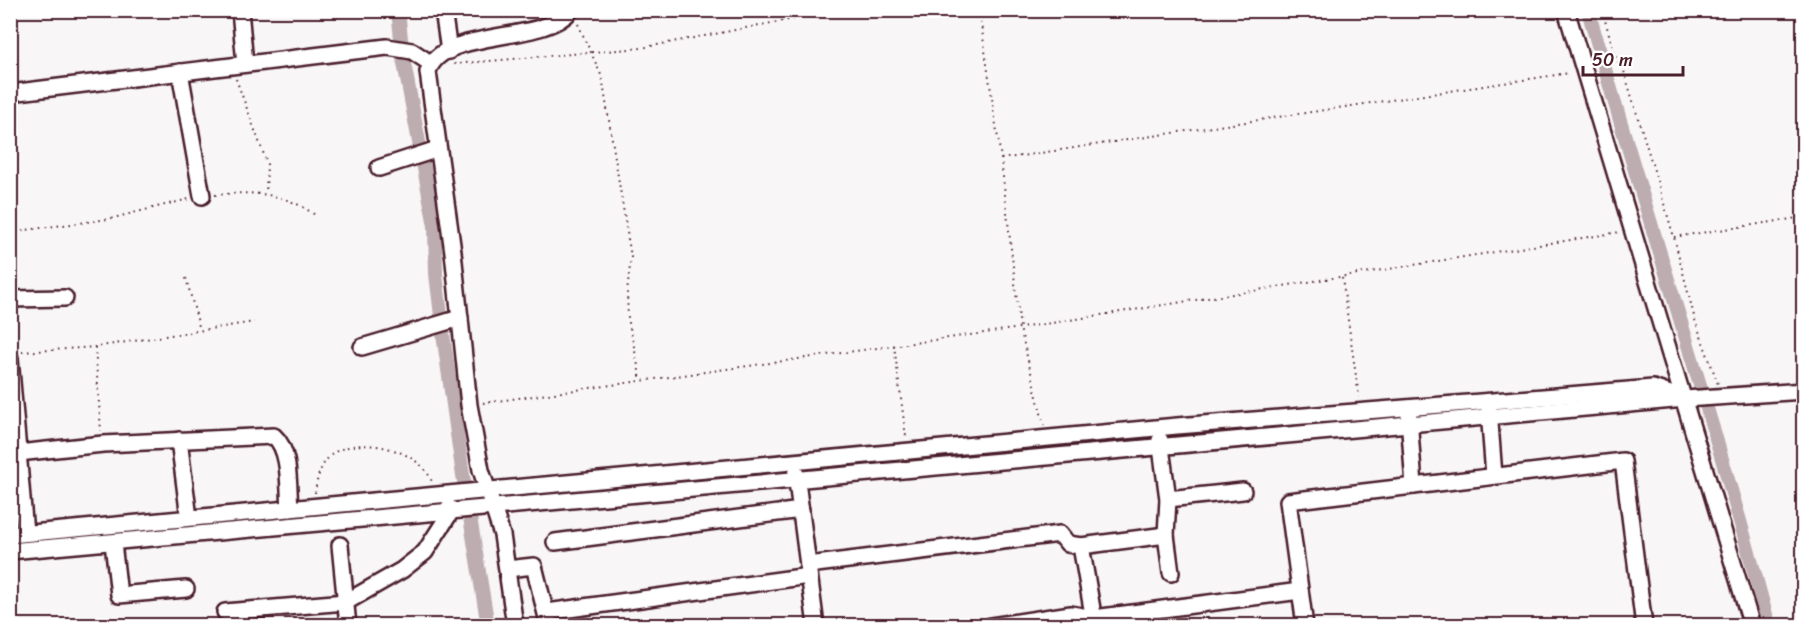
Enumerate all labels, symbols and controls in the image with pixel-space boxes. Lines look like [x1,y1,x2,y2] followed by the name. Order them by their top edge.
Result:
[1583,39,1684,77] scale bar
[1592,44,1633,76] text: 50 m

